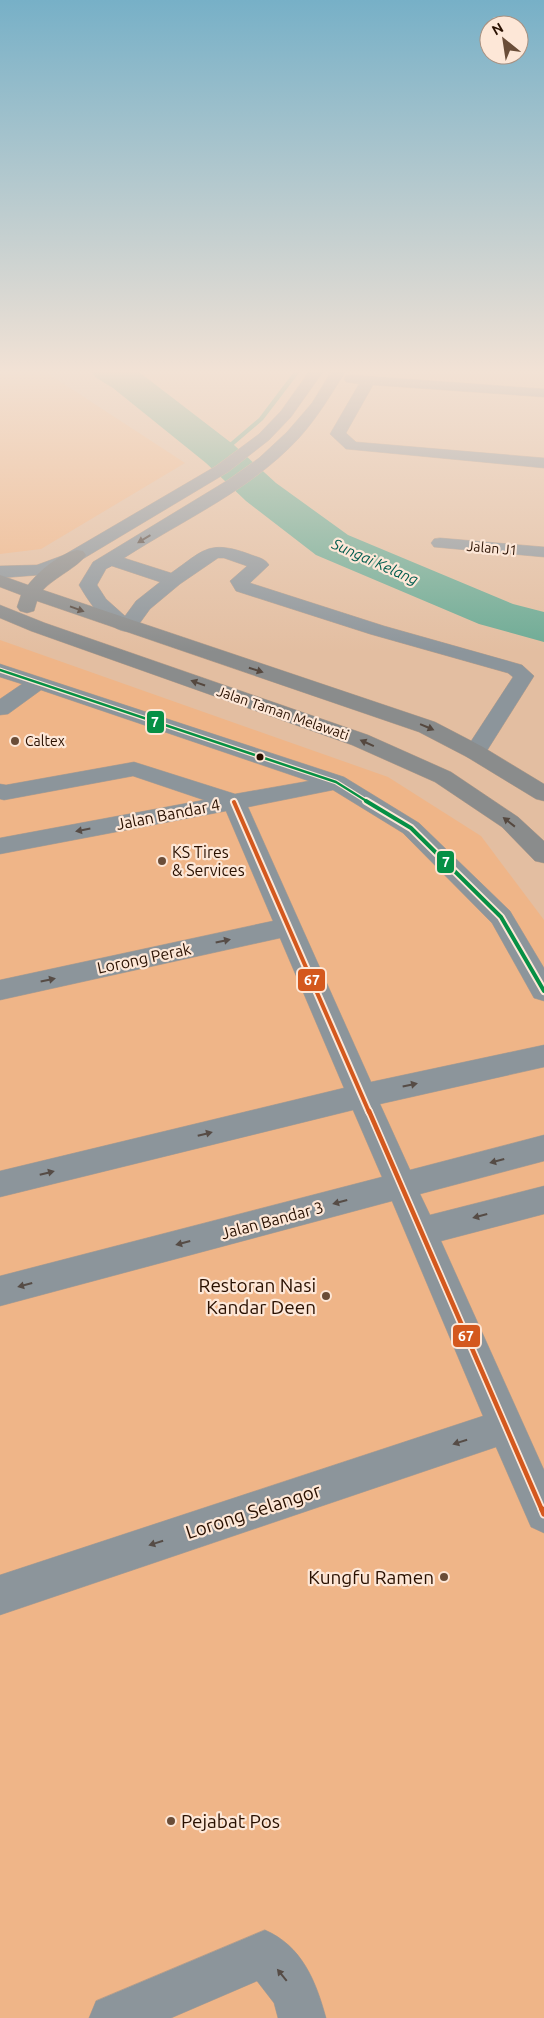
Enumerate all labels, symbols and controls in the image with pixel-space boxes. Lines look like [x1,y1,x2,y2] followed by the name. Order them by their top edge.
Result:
[479,15,529,65] north arrow
[489,19,506,38] text: N
[137,534,150,543] one-way arrow
[329,535,421,588] water label: Sungai Kelang
[466,538,518,558] street label: Jalan J1
[69,606,84,613] one-way arrow
[249,667,264,674] one-way arrow
[190,679,205,686] one-way arrow
[215,683,351,743] street label: Jalan Taman Melawati
[146,710,165,734] line badge: 7
[151,714,159,730] text: 7
[420,724,434,732] one-way arrow
[25,733,65,749] place label: Caltex
[9,735,21,747] marker: Caltex
[360,739,374,747] one-way arrow
[255,752,265,762] unlabelled marker
[115,795,221,833] street label: Jalan Bandar 4
[502,816,515,827] one-way arrow
[75,827,91,835] one-way arrow
[172,843,245,879] place label: KS Tires & Services
[436,850,455,874] line badge: 7
[442,854,450,870] text: 7
[156,855,168,867] marker: KS Tires & Services
[216,937,231,945] one-way arrow
[95,939,193,977] street label: Lorong Perak
[297,968,326,992] line badge: 67
[304,972,320,988] text: 67
[40,975,56,983] one-way arrow
[402,1081,417,1089] one-way arrow
[198,1130,213,1138] one-way arrow
[489,1157,504,1165] one-way arrow
[40,1169,55,1177] one-way arrow
[219,1198,325,1242] street label: Jalan Bandar 3
[332,1198,347,1206] one-way arrow
[472,1213,487,1221] one-way arrow
[175,1240,190,1248] one-way arrow
[199,1274,316,1318] place label: Restoran Nasi Kandar Deen
[18,1281,33,1289] one-way arrow
[320,1290,332,1302] marker: Restoran Nasi Kandar Deen
[452,1324,481,1348] line badge: 67
[458,1328,474,1344] text: 67
[452,1438,467,1446] one-way arrow
[183,1479,323,1543] street label: Lorong Selangor
[148,1539,163,1547] one-way arrow
[308,1566,434,1588] place label: Kungfu Ramen
[438,1571,450,1583] marker: Kungfu Ramen
[181,1810,280,1832] place label: Pejabat Pos
[165,1815,177,1827] marker: Pejabat Pos
[276,1968,287,1981] one-way arrow

